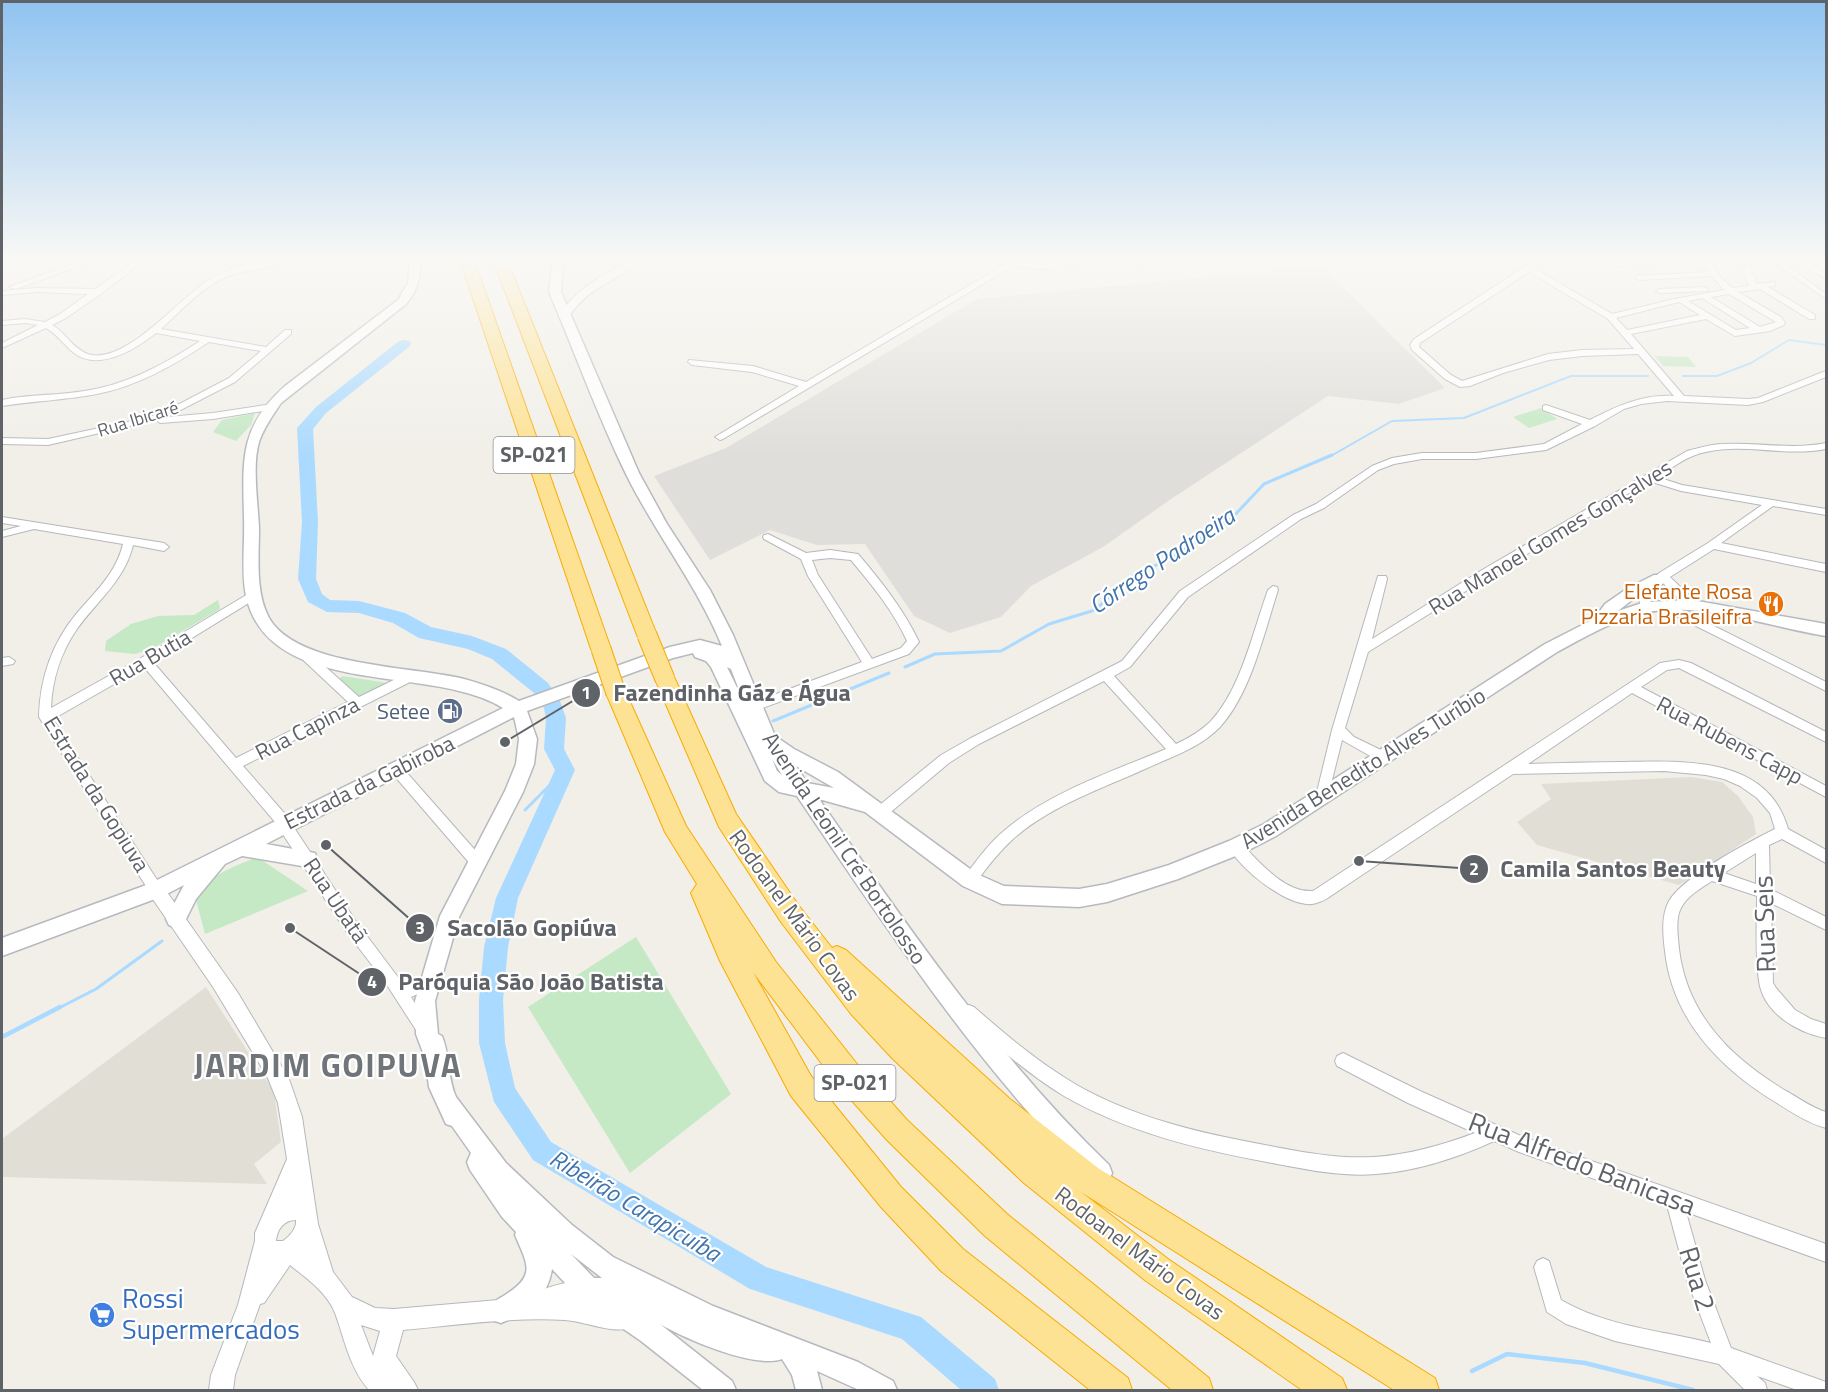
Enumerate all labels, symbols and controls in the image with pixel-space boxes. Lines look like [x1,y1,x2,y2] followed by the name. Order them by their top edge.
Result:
[94,393,182,444] street label: Rua Ibicaré
[494,437,574,473] road number: SP-021
[1422,451,1678,623] street label: Rua Manoel Gomes Gonçalves
[1081,497,1243,623] water label: Córrego Padroeira
[1581,574,1752,633] place label: Elefante Rosa Pizzaria Brasileifra
[1756,589,1786,619] restaurant icon: Elefante Rosa Pizzaria Brasileifra
[103,620,197,694] street label: Rua Butia
[571,672,863,714] callout: Fazendinha Gáz e Água
[613,674,851,710] text: Fazendinha Gáz e Água
[581,679,591,706] text: 1
[1234,679,1492,857] street label: Avenida Benedito Alves Turíbio
[249,687,365,769] street label: Rua Capinza
[1651,687,1809,793] street label: Rua Rubens Capp
[377,694,430,728] place label: Setee
[435,696,465,726] fuel station icon: Setee
[35,709,159,879] street label: Estrada da Gopiuva
[754,725,936,971] street label: Avenida Léonil Cré Bortolosso
[278,726,460,838] street label: Estrada da Gabiroba
[721,822,869,1008] street label: Rodoanel Mário Covas
[1459,848,1738,890] callout: Camila Santos Beauty
[295,850,377,950] street label: Rua Ubatã
[1500,850,1726,886] text: Camila Santos Beauty
[1469,855,1479,882] text: 2
[1741,875,1786,973] street label: Rua Seis
[405,907,629,949] callout: Sacolão Gopiúva
[447,909,617,945] text: Sacolão Gopiúva
[415,914,425,941] text: 3
[357,961,676,1003] callout: Paróquia São João Batista
[398,963,664,999] text: Paróquia São João Batista
[367,968,377,995] text: 4
[194,1040,462,1090] district label: JARDIM GOIPUVA
[814,1065,896,1101] road number: SP-021
[1463,1100,1703,1225] street label: Rua Alfredo Banicasa
[543,1140,730,1272] water label: Ribeirão Carapicuíba
[1048,1178,1232,1328] street label: Rodoanel Mário Covas
[1669,1241,1728,1316] street label: Rua 2
[122,1277,300,1349] place label: Rossi Supermercados
[87,1300,117,1330] supermarket icon: Rossi Supermercados

